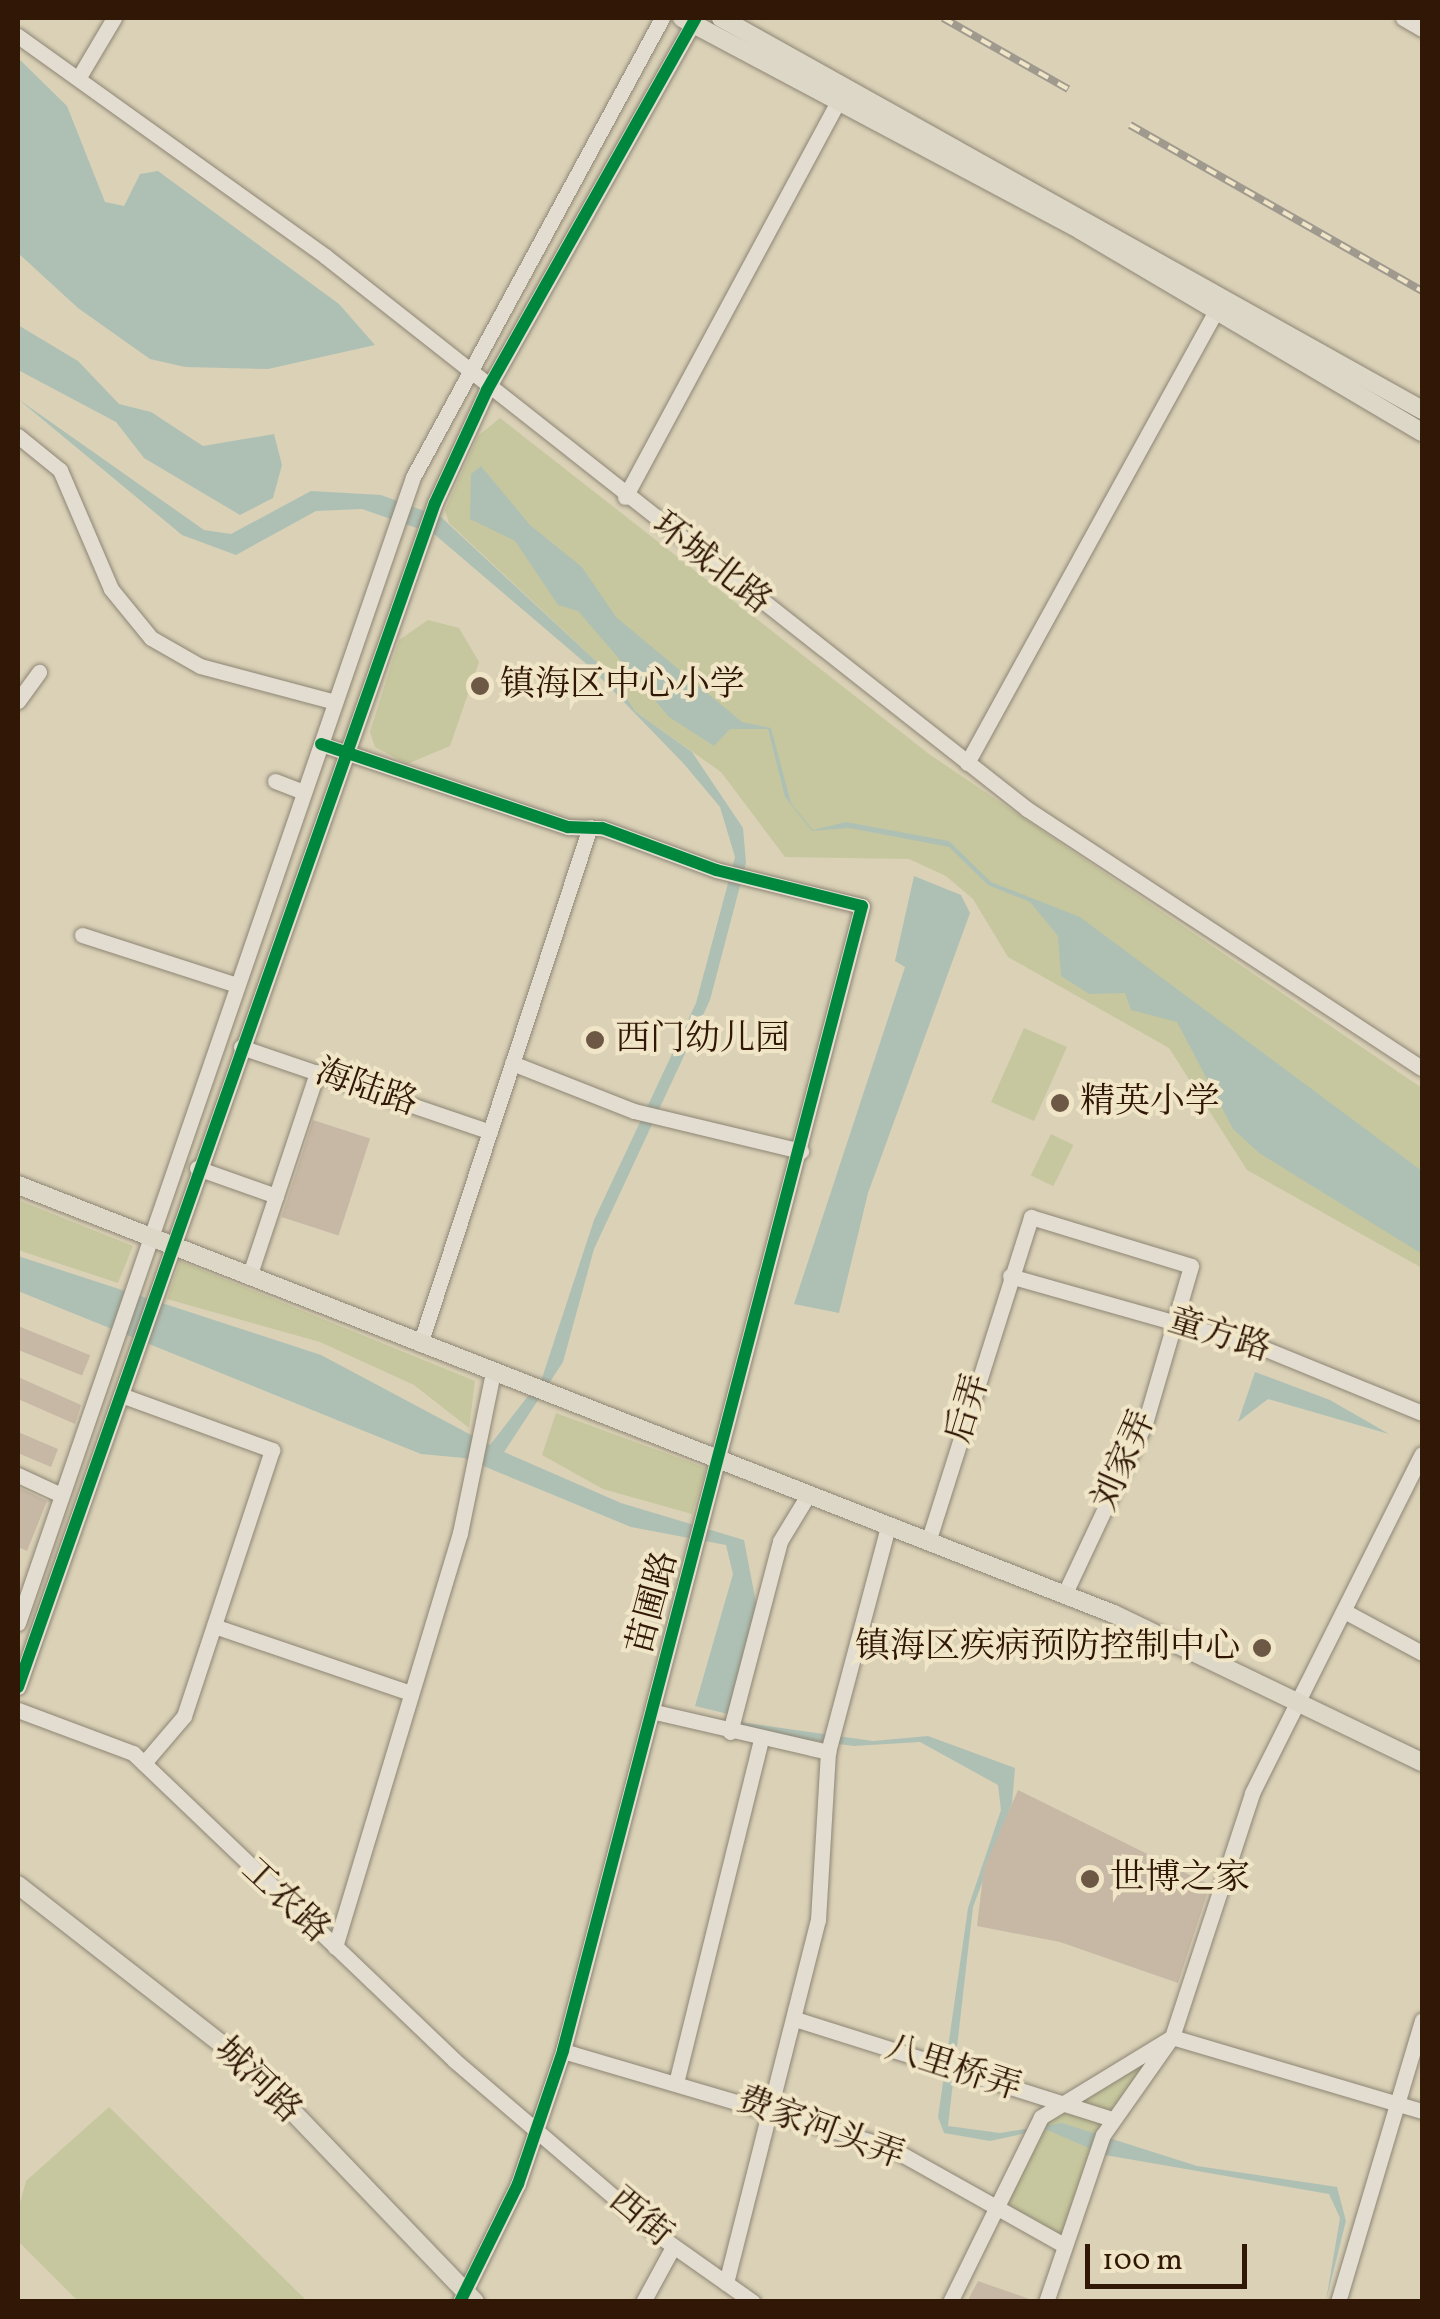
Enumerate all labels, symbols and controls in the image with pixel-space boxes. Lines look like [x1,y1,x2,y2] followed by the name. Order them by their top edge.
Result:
[643,504,779,624] street label: 环城北路
[500,665,745,707] place label: 镇海区中心小学
[469,675,491,697] marker: 镇海区中心小学
[615,1019,790,1061] place label: 西门幼儿园
[584,1029,606,1051] marker: 西门幼儿园
[310,1052,422,1126] street label: 海陆路
[1080,1082,1220,1124] place label: 精英小学
[1049,1092,1071,1114] marker: 精英小学
[1163,1301,1275,1371] street label: 童方路
[939,1369,999,1449] street label: 后弄
[1084,1404,1166,1518] street label: 刘家弄
[620,1547,688,1659] street label: 苗圃路
[855,1627,1240,1669] place label: 镇海区疾病预防控制中心
[1249,1635,1275,1661] marker: 镇海区疾病预防控制中心
[232,1850,338,1952] street label: 工农路
[1110,1858,1250,1900] place label: 世博之家
[1079,1868,1101,1890] marker: 世博之家
[880,2027,1026,2111] street label: 八里桥弄
[205,2029,309,2133] street label: 城河路
[731,2079,909,2179] street label: 费家河头弄
[600,2179,680,2257] street label: 西街
[1090,2224,1252,2286] scale bar
[1102,2240,1183,2282] text: 100 m

